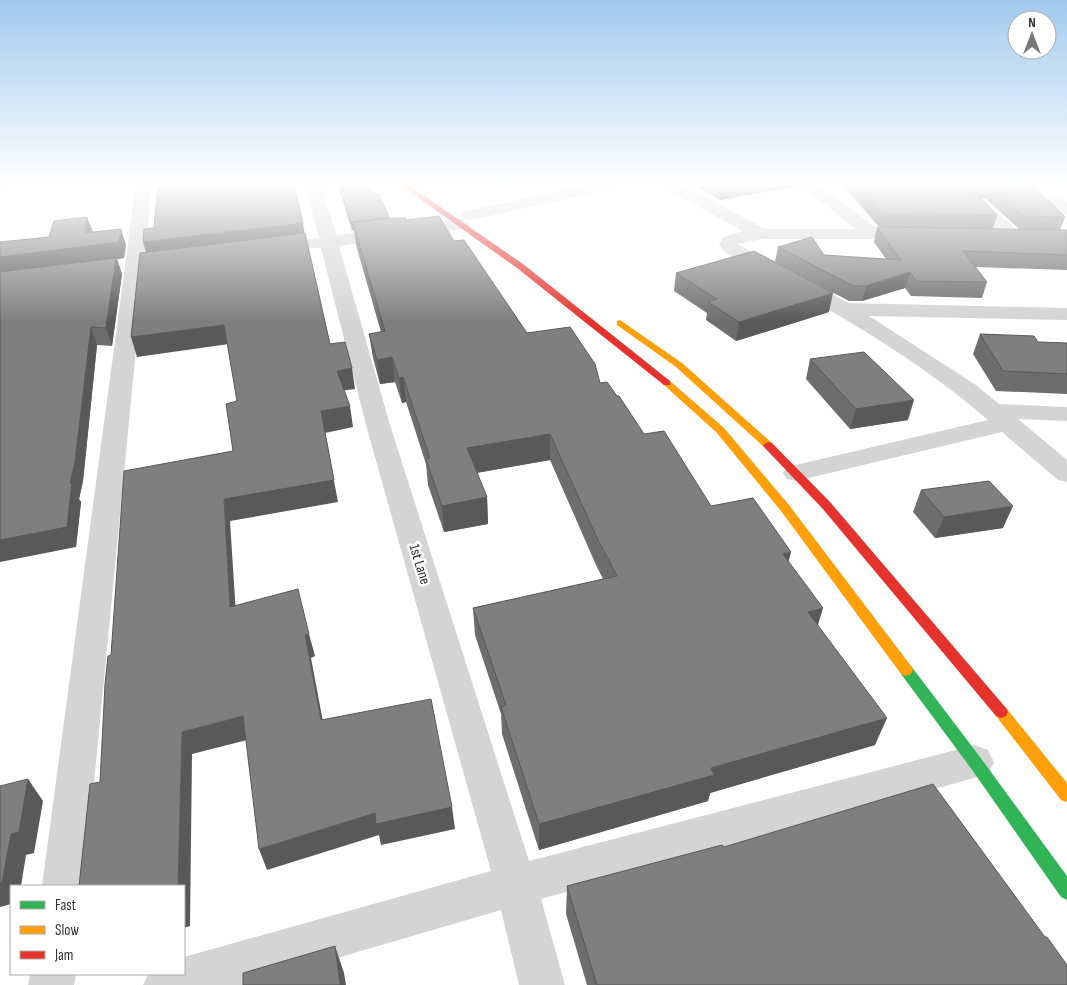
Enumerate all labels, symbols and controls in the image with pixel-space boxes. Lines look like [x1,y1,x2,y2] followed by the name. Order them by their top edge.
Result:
[1007,10,1057,60] north arrow
[1028,14,1036,31] text: N
[404,542,435,587] street label: 1st Lane
[10,885,185,975] legend
[55,896,77,915] text: Fast
[55,921,79,940] text: Slow
[54,946,73,965] text: Jam

